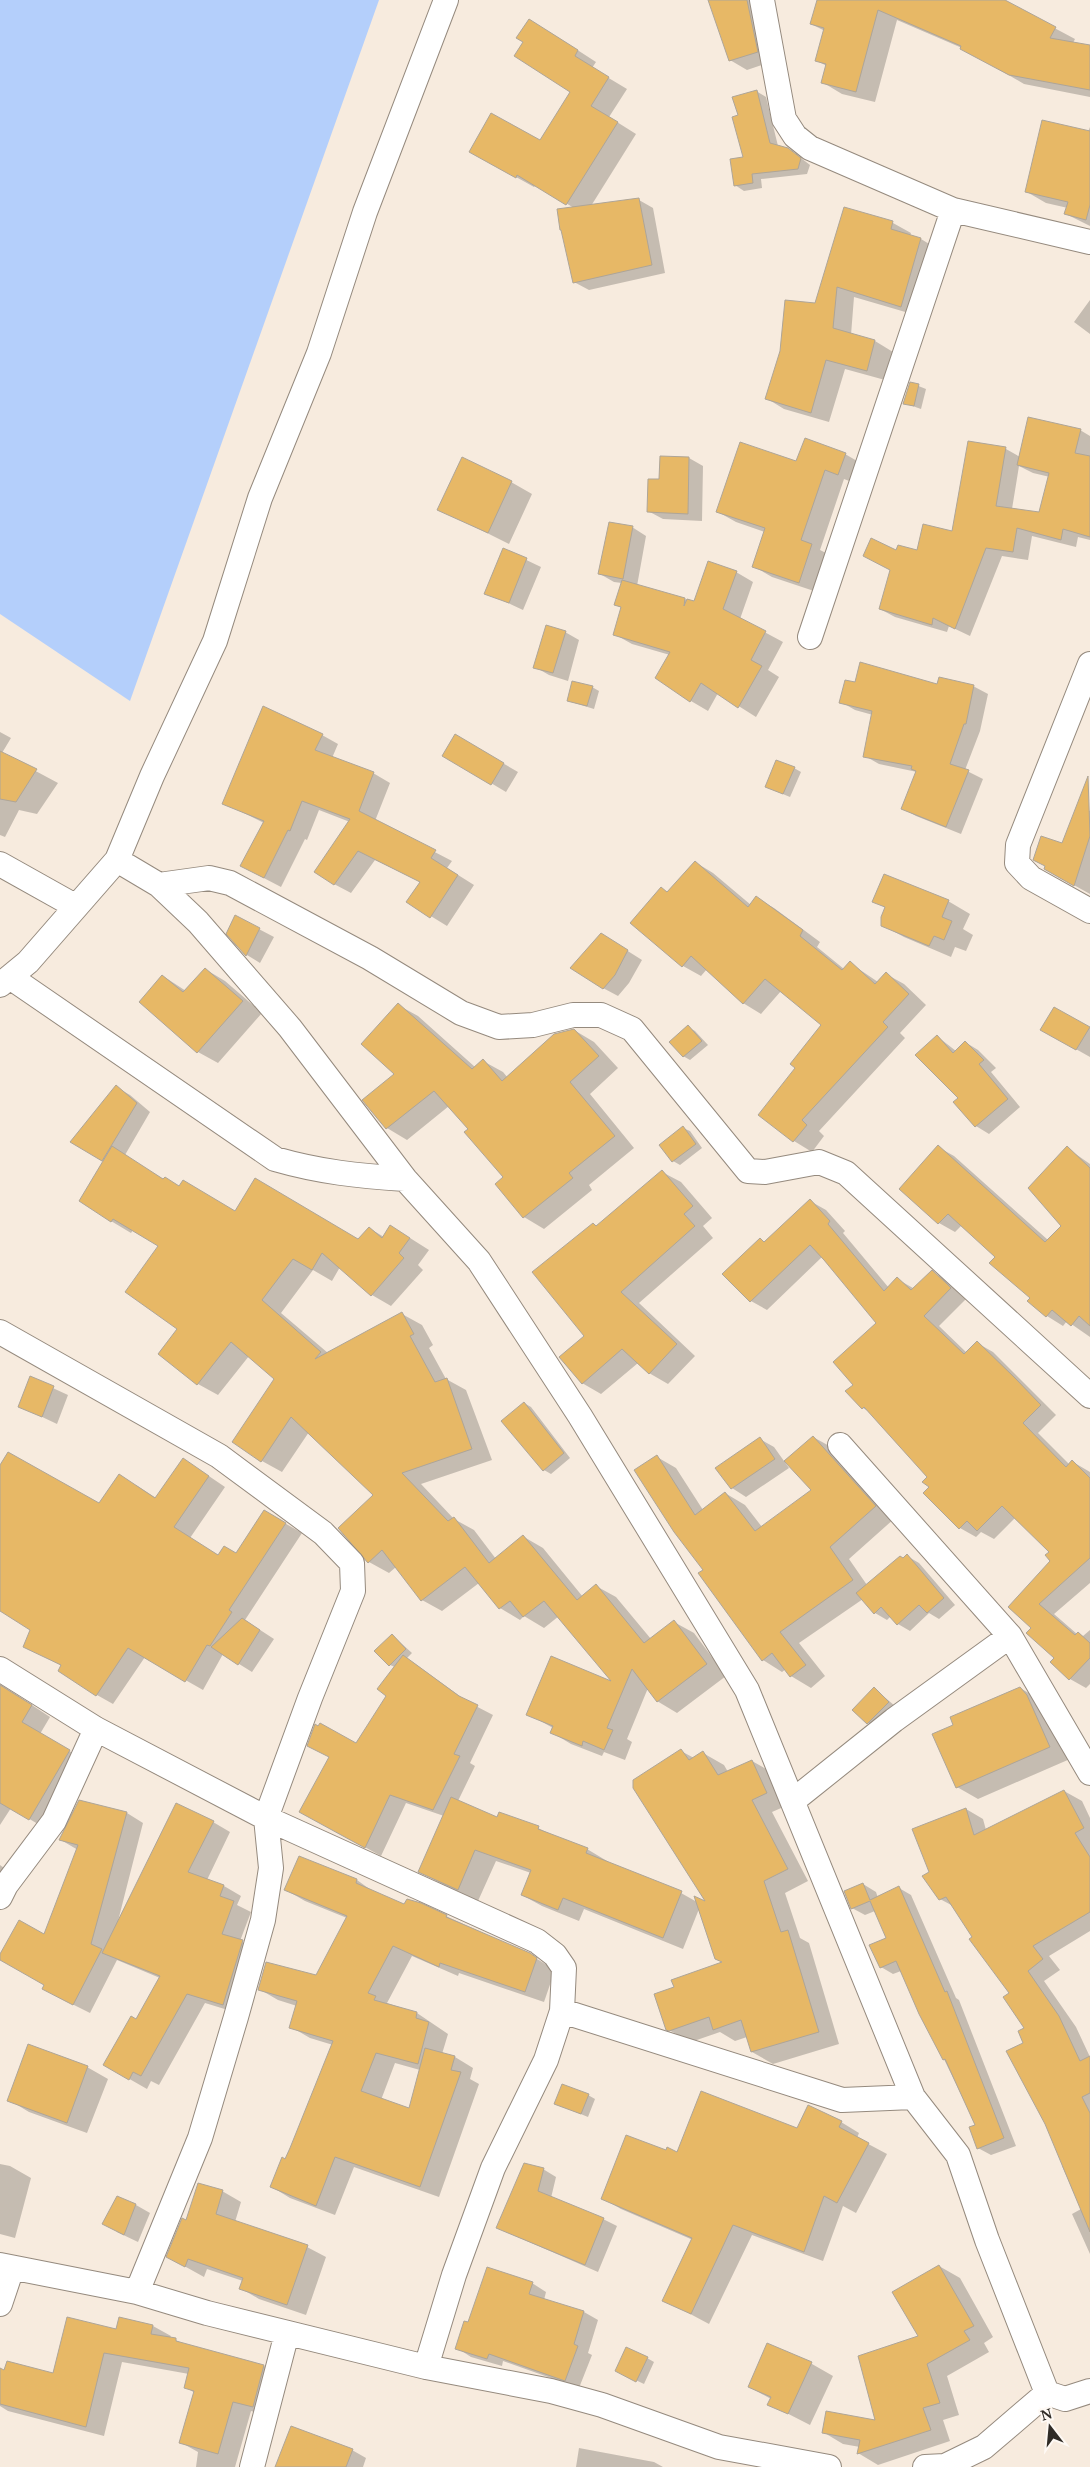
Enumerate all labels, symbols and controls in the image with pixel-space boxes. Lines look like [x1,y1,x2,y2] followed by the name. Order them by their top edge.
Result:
[1025,2402,1075,2452] north arrow
[1038,2403,1054,2425] text: N

